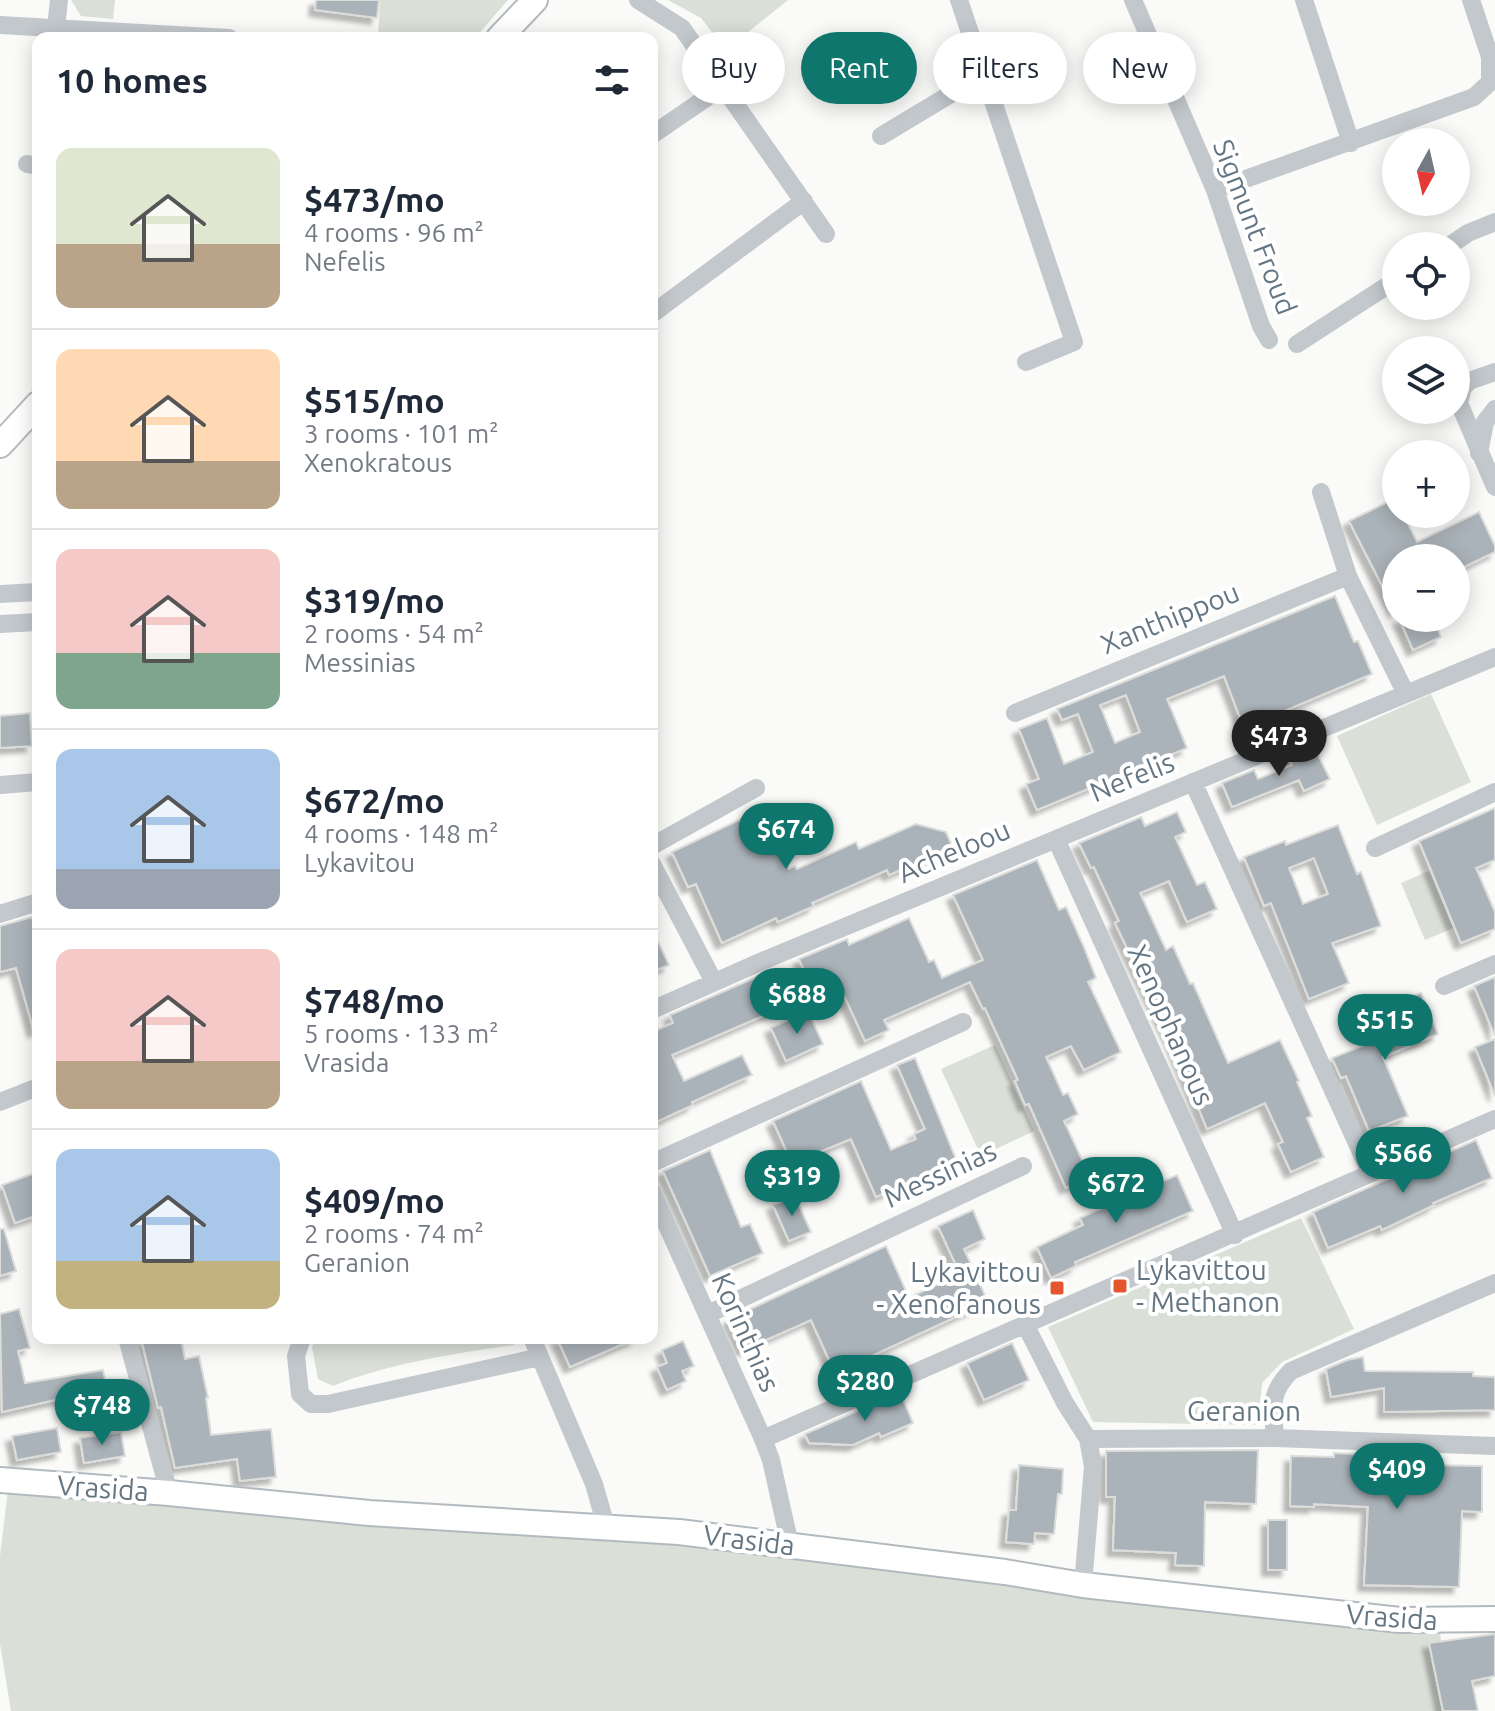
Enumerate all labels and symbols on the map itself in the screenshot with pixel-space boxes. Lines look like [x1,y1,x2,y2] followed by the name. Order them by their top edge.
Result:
[1382,128,1470,216] north arrow
[1208,135,1303,319] street label: Sigmunt Froud
[1096,576,1244,659] street label: Xanthippou
[1232,710,1326,778] pin: $473
[1085,746,1178,807] street label: Nefelis
[739,803,833,871] pin: $674
[893,813,1015,888] street label: Acheloou
[1122,940,1221,1110] street label: Xenophanous
[750,968,844,1036] pin: $688
[1338,994,1432,1062] pin: $515
[1356,1127,1450,1195] pin: $566
[879,1134,1001,1213] street label: Messinias
[745,1150,839,1218] pin: $319
[1069,1157,1163,1225] pin: $672
[1136,1254,1280,1317] place label: Lykavittou - Methanon
[876,1256,1041,1319] place label: Lykavittou - Xenofanous
[707,1268,786,1396] street label: Korinthias
[1111,1277,1129,1295] marker: Lykavittou - Methanon
[1048,1279,1066,1297] marker: Lykavittou - Xenofanous
[818,1355,912,1423] pin: $280
[55,1379,149,1447] pin: $748
[1187,1395,1301,1426] street label: Geranion
[1350,1443,1444,1511] pin: $409
[56,1469,150,1506] street label: Vrasida
[702,1519,797,1560] street label: Vrasida
[1345,1598,1439,1635] street label: Vrasida

